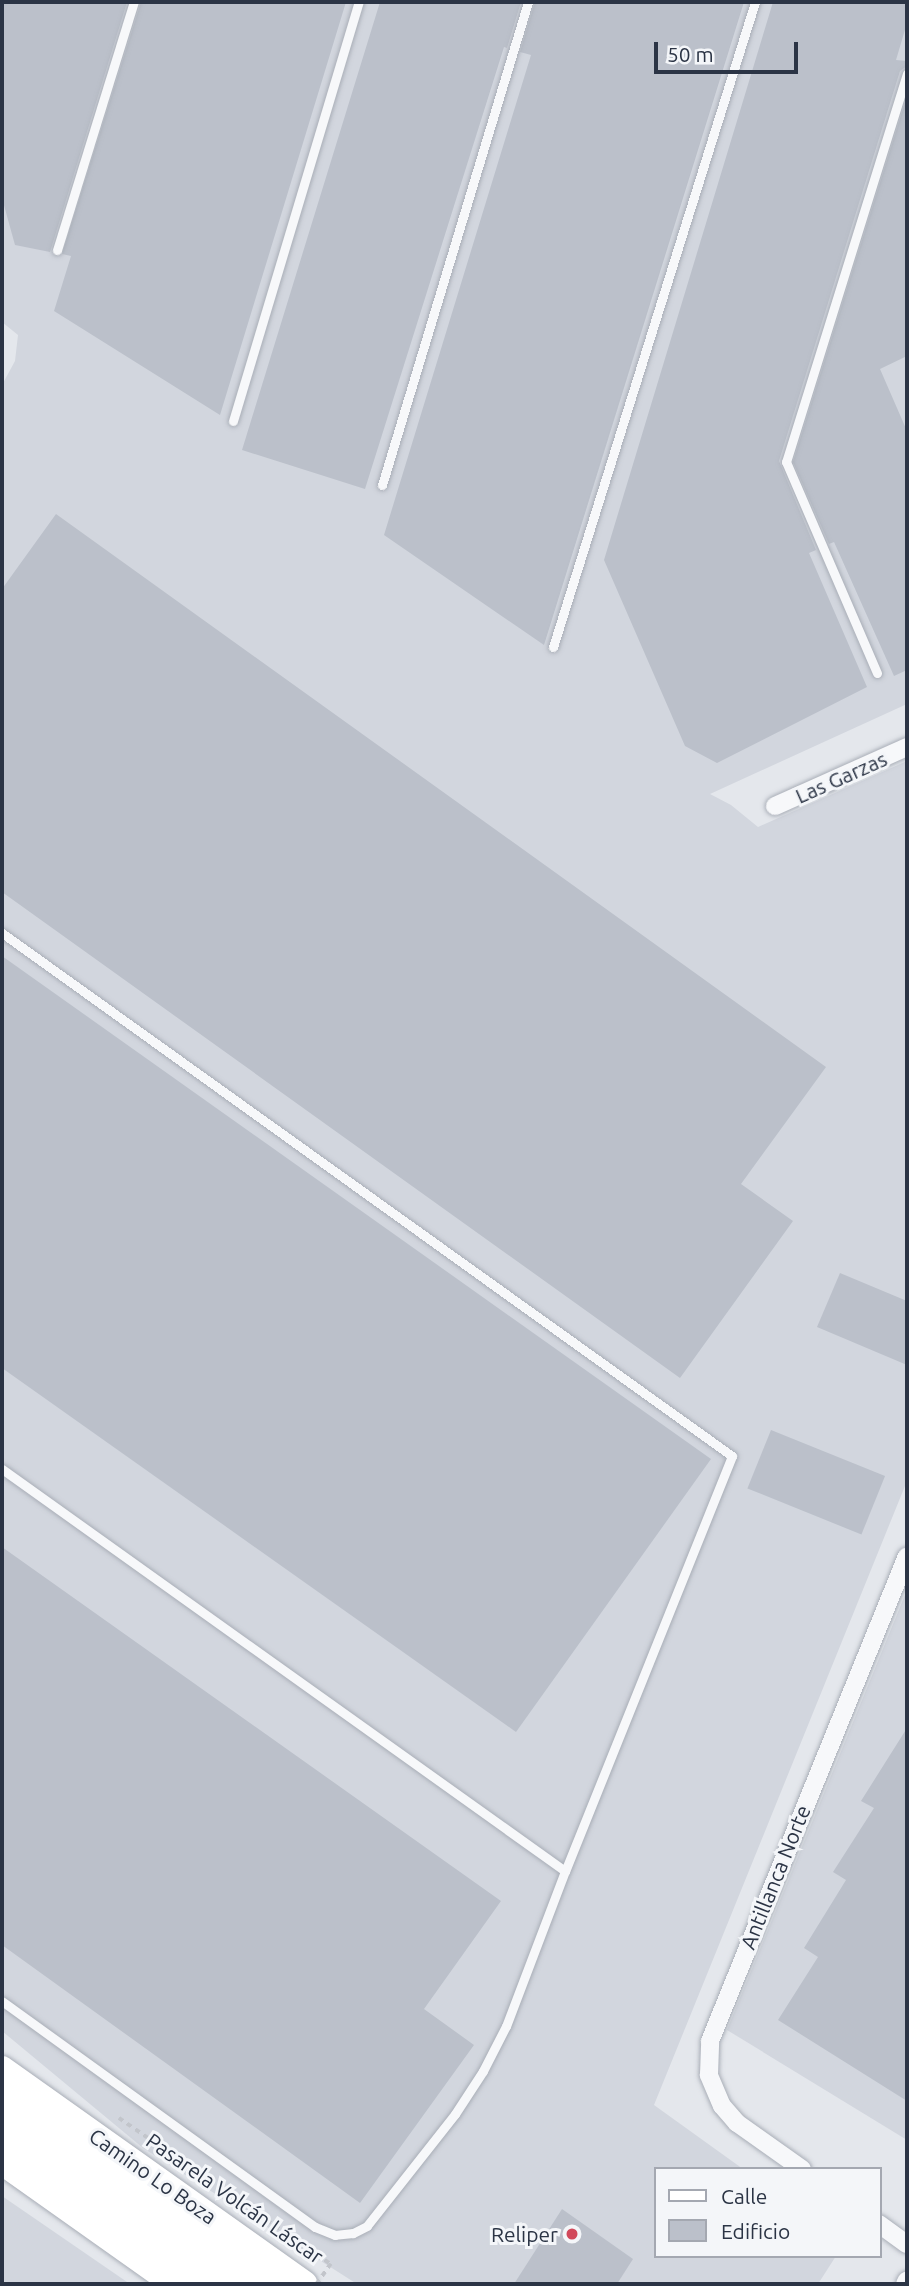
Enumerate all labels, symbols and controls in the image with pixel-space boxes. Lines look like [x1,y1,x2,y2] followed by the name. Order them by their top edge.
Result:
[657,28,800,72] scale bar
[667,42,714,66] text: 50 m
[791,746,891,808] street label: Las Garzas
[735,1801,815,1953] street label: Antillanca Norte
[84,2123,222,2229] street label: Camino Lo Boza
[142,2127,328,2269] street label: Pasarela Volcán Láscar
[654,2167,881,2258] legend
[721,2184,767,2208] text: Calle
[721,2219,790,2243] text: Edificio
[491,2221,558,2247] place label: Reliper
[564,2226,580,2242] marker: Reliper

